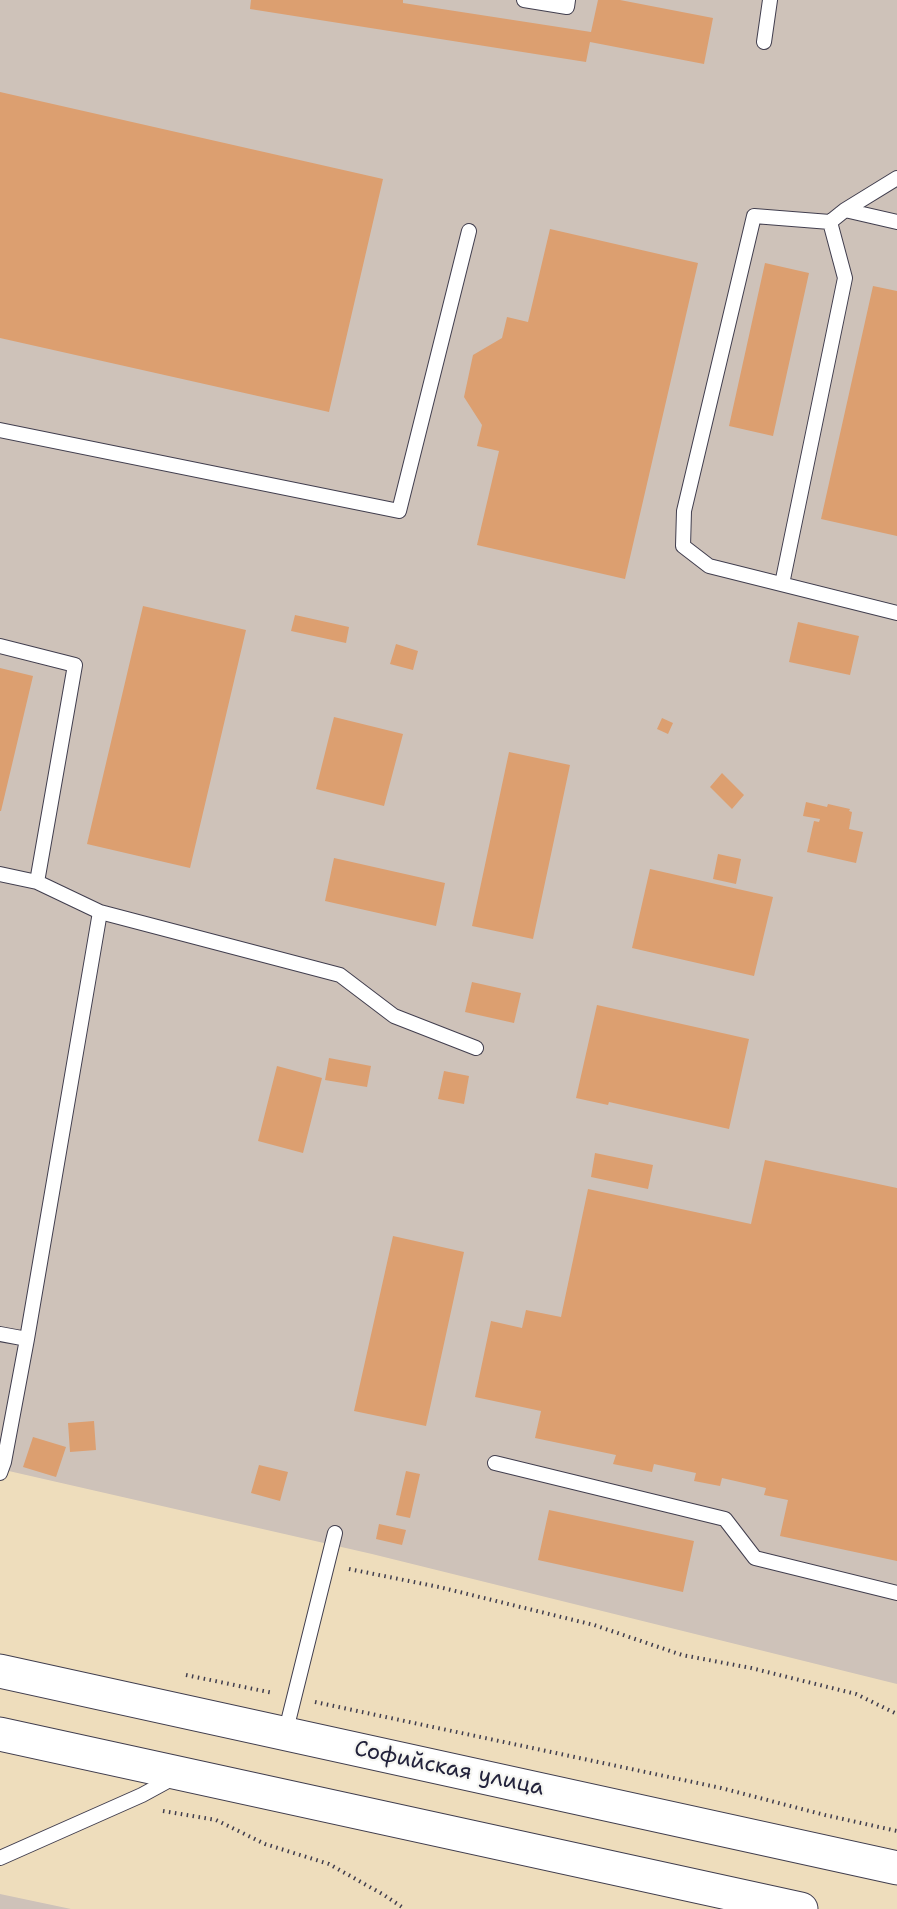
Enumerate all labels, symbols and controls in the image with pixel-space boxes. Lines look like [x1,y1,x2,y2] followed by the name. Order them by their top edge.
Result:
[352,1736,546,1802] street label: Софийская улица

